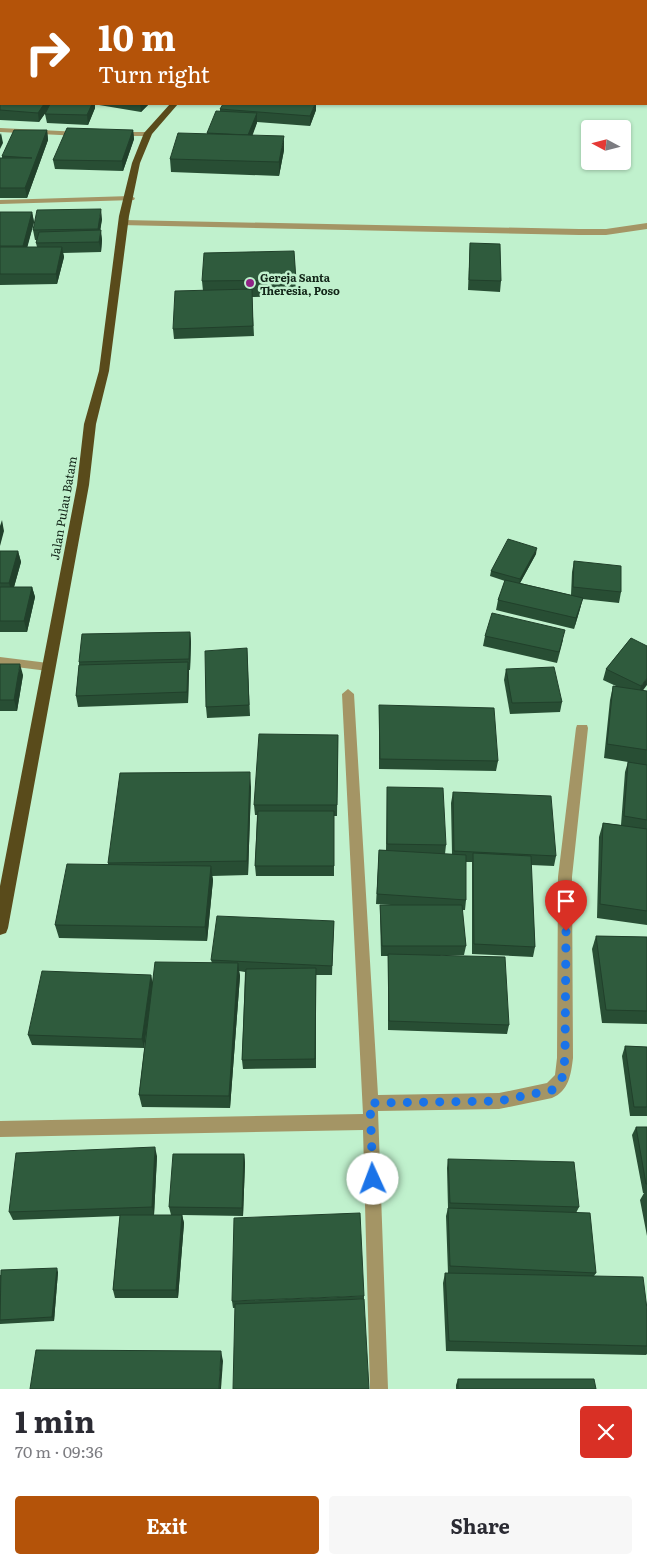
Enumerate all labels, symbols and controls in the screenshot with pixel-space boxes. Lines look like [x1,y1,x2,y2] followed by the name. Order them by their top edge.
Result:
[98,10,176,62] text: 10 m
[15,20,80,85] icon: right
[98,57,210,90] text: Turn right
[581,120,631,170] north arrow
[581,120,631,170] map controls
[260,269,340,298] place label: Gereja Santa Theresia, Poso
[244,277,256,289] marker: Gereja Santa Theresia, Poso
[45,454,81,561] street label: Jalan Pulau Batam
[545,880,587,931] pin
[552,887,580,915] icon: arrive
[346,1152,398,1204] position arrow
[15,1398,95,1442] text: 1 min
[580,1406,632,1458] button: close
[15,1439,103,1463] text: 70 m · 09:36
[15,1496,319,1554] button: Exit
[329,1496,632,1554] button: Share

